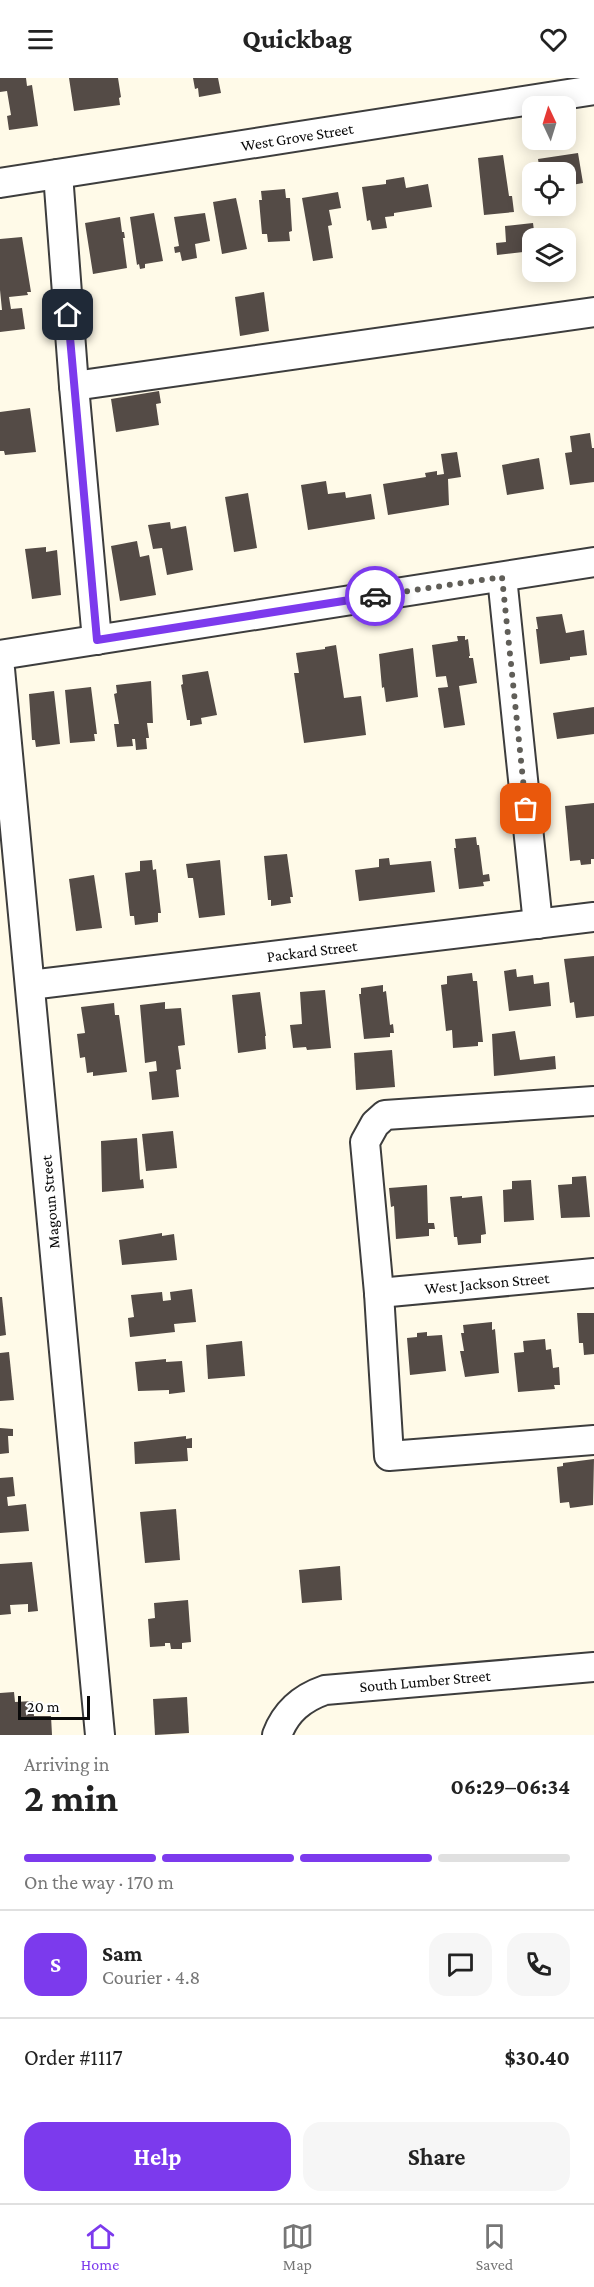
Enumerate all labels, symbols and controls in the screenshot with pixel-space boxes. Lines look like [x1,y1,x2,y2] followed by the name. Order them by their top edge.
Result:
[24,23,57,56] icon: menu
[537,23,570,56] icon: heart
[242,24,352,54] text: Quickbag
[522,96,576,150] north arrow
[522,96,576,282] map controls
[239,120,355,154] street label: West Grove Street
[522,162,576,216] button: locate
[522,228,576,282] button: layers
[42,289,93,340] pin
[51,298,84,331] icon: home
[345,566,405,626] courier
[359,580,392,613] icon: car
[500,783,551,834] pin
[509,792,542,825] icon: bag
[266,937,359,965] street label: Packard Street
[37,1154,64,1249] street label: Magoun Street
[424,1269,551,1298] street label: West Jackson Street
[359,1667,492,1695] street label: South Lumber Street
[18,1693,90,1720] scale bar
[27,1698,60,1715] text: 20 m
[24,1753,109,1775] text: Arriving in
[451,1774,570,1799] text: 06:29–06:34
[24,1776,118,1819] text: 2 min
[24,1871,174,1893] text: On the way · 170 m
[429,1933,492,1996] button: chat
[507,1933,570,1996] button: phone
[102,1941,142,1966] text: Sam
[50,1952,61,1977] text: S
[102,1966,200,1988] text: Courier · 4.8
[24,2045,123,2070] text: Order #1117
[504,2045,570,2070] text: $30.40
[24,2122,291,2191] button: Help
[303,2122,570,2191] button: Share
[81,2220,119,2273] tab: Home
[281,2220,314,2273] tab: Map
[476,2220,513,2273] tab: Saved

